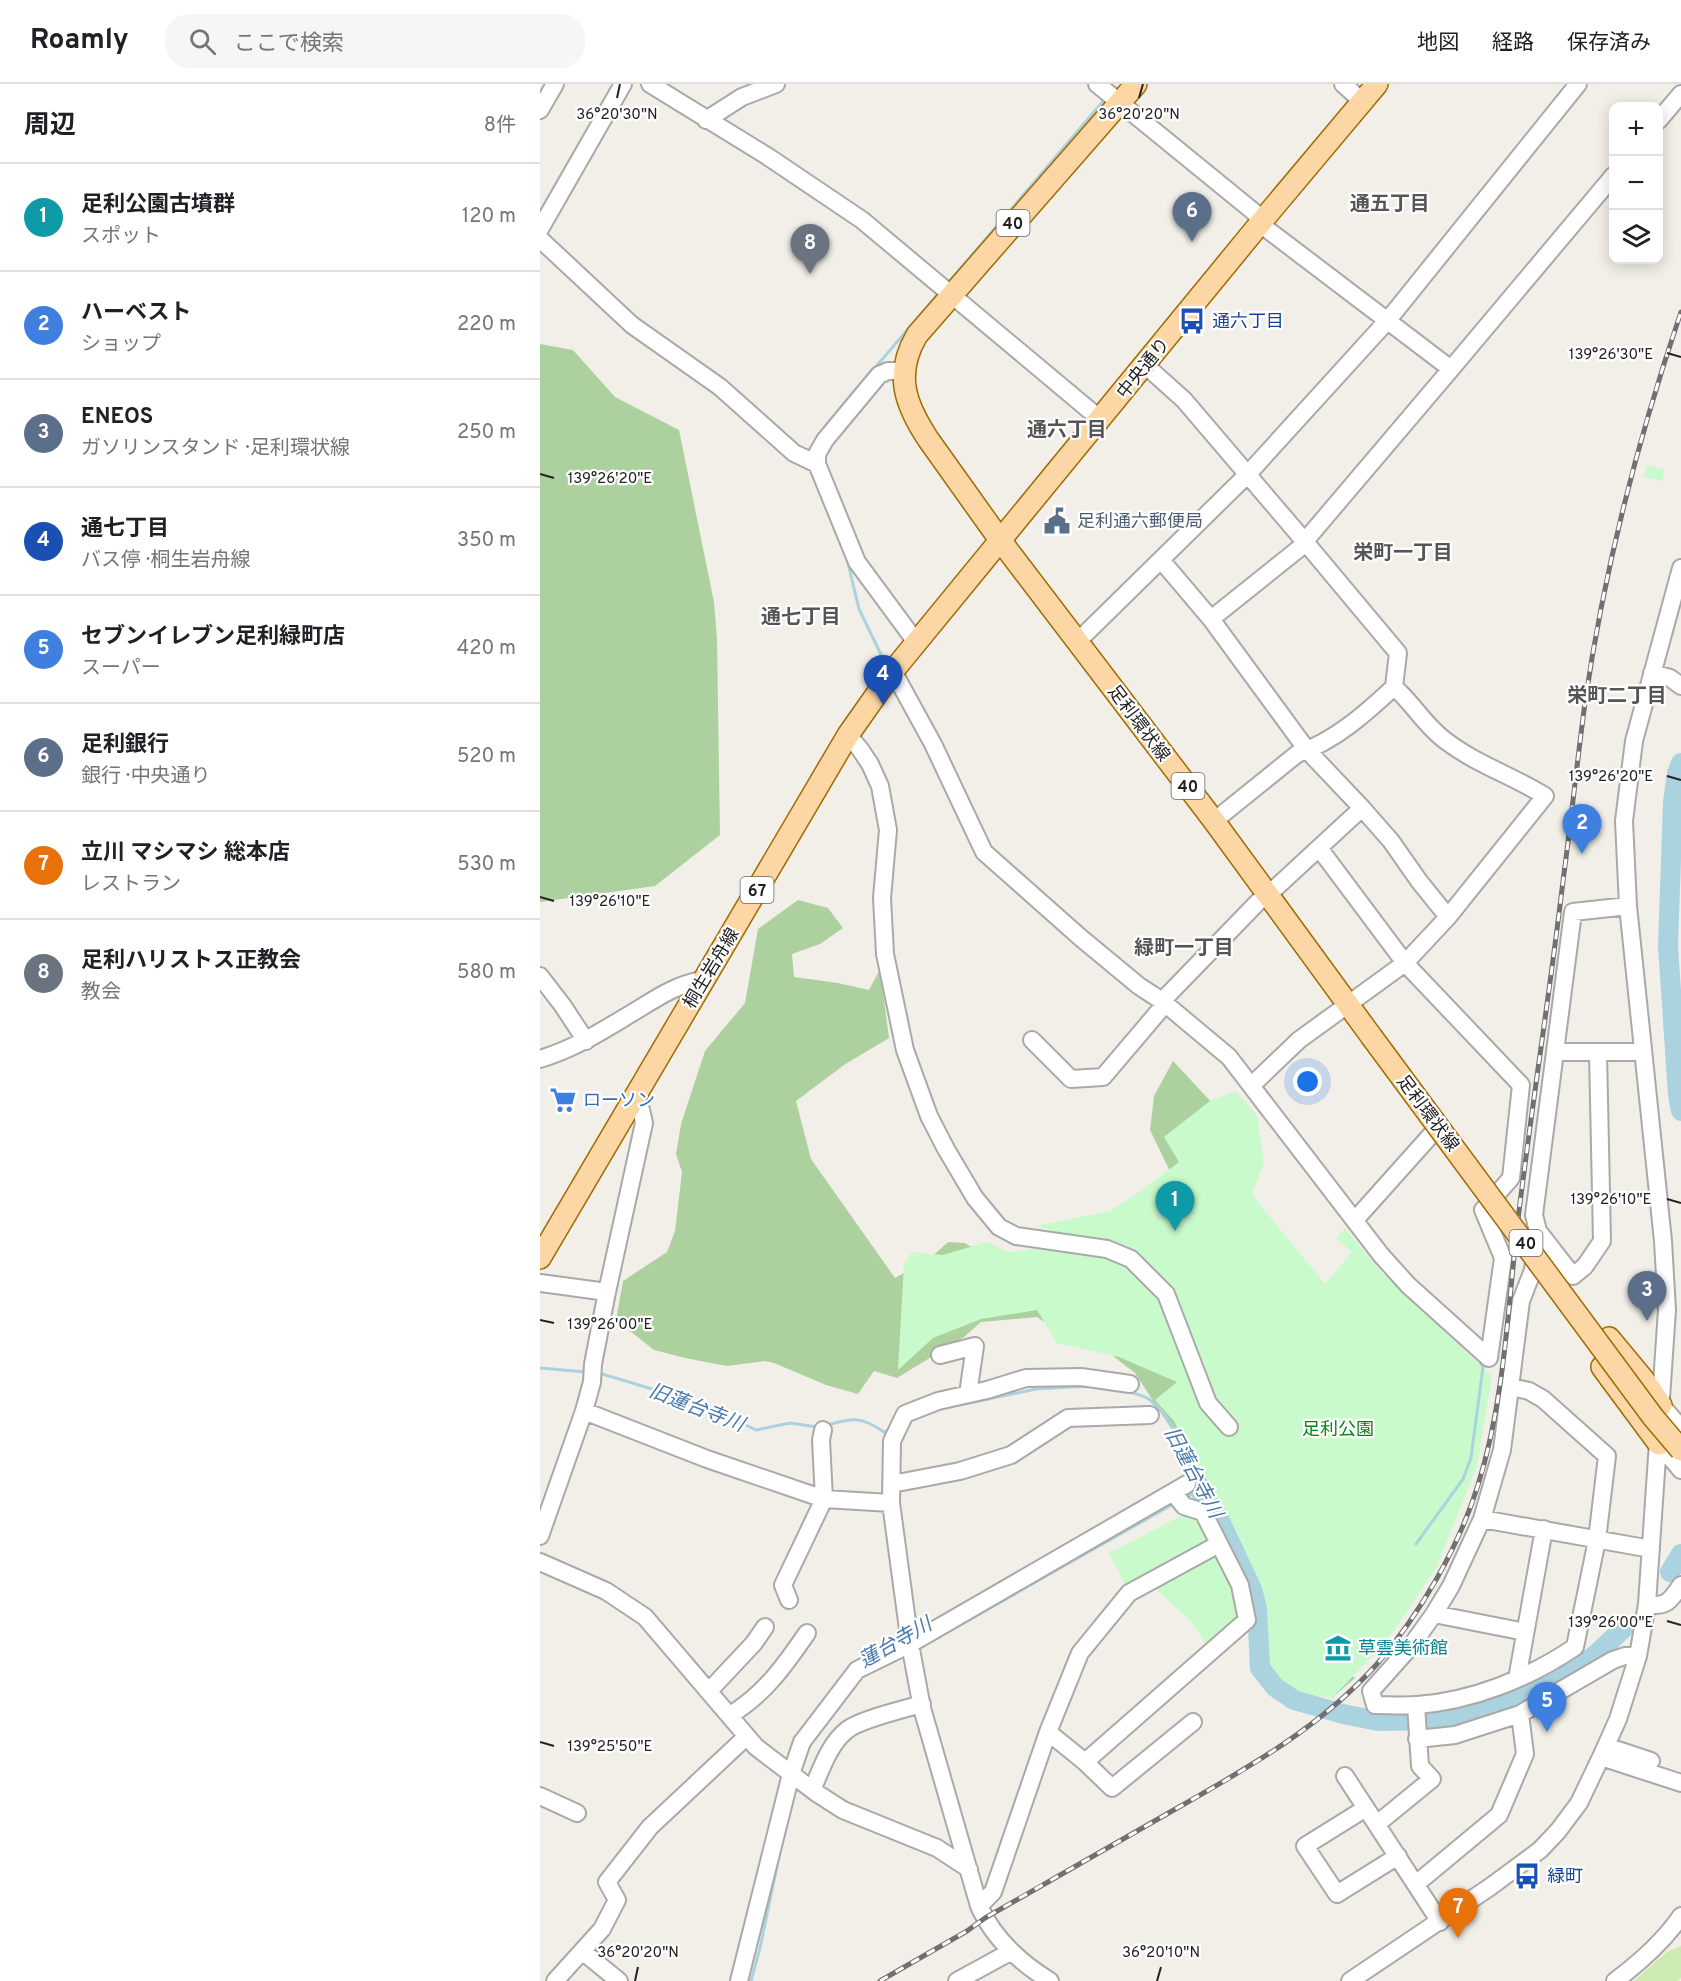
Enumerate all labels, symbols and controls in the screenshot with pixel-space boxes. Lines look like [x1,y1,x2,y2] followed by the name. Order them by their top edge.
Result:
[165,14,585,68] search box
[30,23,129,59] text: Roamly
[186,25,219,58] icon: search
[1417,30,1459,57] text: 地図
[1492,30,1534,57] text: 経路
[1567,30,1651,57] text: 保存済み
[234,31,344,58] text: ここで検索
[1609,102,1663,264] map controls
[1609,102,1663,156] button: +
[576,106,658,125] text: 36°20'30"N
[1098,106,1180,125] text: 36°20'20"N
[24,110,76,143] text: 周辺
[484,113,516,139] text: 8件
[1609,156,1663,210] button: −
[81,192,235,219] text: 足利公園古墳群
[1172,192,1212,242] pin: 6
[1350,192,1430,218] district label: 通五丁目
[40,204,48,230] text: 1
[462,204,516,230] text: 120 m
[996,210,1030,236] road number: 40
[1609,210,1663,264] button: layers
[81,224,161,250] text: スポット
[790,224,830,274] pin: 8
[81,300,191,327] text: ハーベスト
[1177,306,1207,336] bus stop icon: 通六丁目
[1212,311,1284,334] place label: 通六丁目
[37,312,50,338] text: 2
[457,312,516,338] text: 220 m
[81,332,161,358] text: ショップ
[1113,334,1176,404] street label: 中央通り
[1569,346,1653,365] text: 139°26'30"E
[81,404,153,431] text: ENEOS
[1027,418,1107,444] district label: 通六丁目
[38,420,50,446] text: 3
[457,420,516,446] text: 250 m
[81,436,350,462] text: ガソリンスタンド · 足利環状線
[568,470,652,489] text: 139°26'20"E
[1042,506,1072,536] public building icon: 足利通六郵便局
[1077,511,1203,534] place label: 足利通六郵便局
[81,516,169,543] text: 通七丁目
[37,528,50,554] text: 4
[457,528,516,554] text: 350 m
[1353,541,1453,567] district label: 栄町一丁目
[81,548,250,574] text: バス停 · 桐生岩舟線
[761,605,841,631] district label: 通七丁目
[81,624,345,651] text: セブンイレブン足利緑町店
[37,636,50,662] text: 5
[457,636,516,662] text: 420 m
[81,656,161,682] text: スーパー
[864,656,902,705] pin: 4
[1102,681,1174,767] street label: 足利環状線
[1567,684,1667,710] district label: 栄町二丁目
[81,732,169,759] text: 足利銀行
[37,744,50,770] text: 6
[457,744,516,770] text: 520 m
[81,764,210,790] text: 銀行 · 中央通り
[1569,768,1653,787] text: 139°26'20"E
[1172,773,1204,799] road number: 40
[1562,804,1602,854] pin: 2
[81,840,290,867] text: 立川 マシマシ 総本店
[38,852,49,878] text: 7
[457,852,516,878] text: 530 m
[81,872,181,898] text: レストラン
[740,877,774,903] road number: 67
[569,893,651,912] text: 139°26'10"E
[679,924,745,1013] street label: 桐生岩舟線
[1134,936,1234,962] district label: 緑町一丁目
[81,948,301,975] text: 足利ハリストス正教会
[37,960,50,986] text: 8
[457,960,516,986] text: 580 m
[81,980,121,1006] text: 教会
[1293,1067,1322,1096] your location
[1391,1071,1463,1157] street label: 足利環状線
[548,1085,578,1115] supermarket icon: ローソン
[583,1090,655,1113] place label: ローソン
[1156,1182,1194,1231] pin: 1
[1570,1191,1652,1210] text: 139°26'10"E
[1510,1230,1542,1256] road number: 40
[1628,1272,1666,1321] pin: 3
[568,1316,652,1335] text: 139°26'00"E
[645,1379,749,1440] water label: 旧蓮台寺川
[1302,1419,1374,1442] park label: 足利公園
[1157,1423,1228,1525] water label: 旧蓮台寺川
[855,1611,939,1675] water label: 蓮台寺川
[1569,1614,1653,1633] text: 139°26'00"E
[1323,1633,1353,1663] museum icon: 草雲美術館
[1358,1638,1448,1661] place label: 草雲美術館
[1528,1682,1566,1732] pin: 5
[567,1738,653,1757] text: 139°25'50"E
[1512,1861,1542,1891] bus stop icon: 緑町
[1547,1866,1583,1889] place label: 緑町
[1438,1888,1478,1938] pin: 7
[597,1944,679,1963] text: 36°20'20"N
[1122,1944,1200,1963] text: 36°20'10"N

